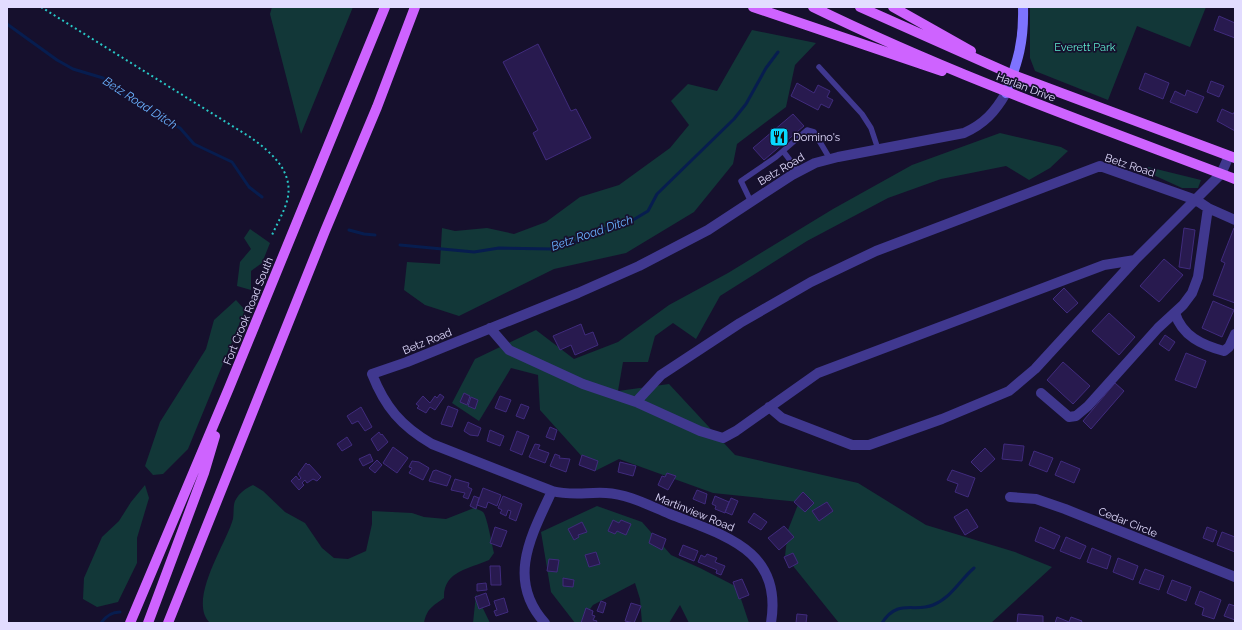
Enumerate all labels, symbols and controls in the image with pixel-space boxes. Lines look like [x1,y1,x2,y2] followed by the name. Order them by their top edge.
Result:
[1054,41,1116,54] park label: Everett Park
[994,70,1058,105] street label: Harlan Drive
[100,74,180,132] water label: Betz Road Ditch
[768,126,790,148] restaurant icon: Domino's
[793,131,840,144] place label: Domino's
[756,150,807,188] street label: Betz Road
[1103,151,1157,180] street label: Betz Road
[549,212,635,254] water label: Betz Road Ditch
[221,255,276,367] street label: Fort Crook Road South
[401,326,454,357] street label: Betz Road
[653,491,736,534] street label: Martinview Road
[1096,505,1160,540] street label: Cedar Circle

